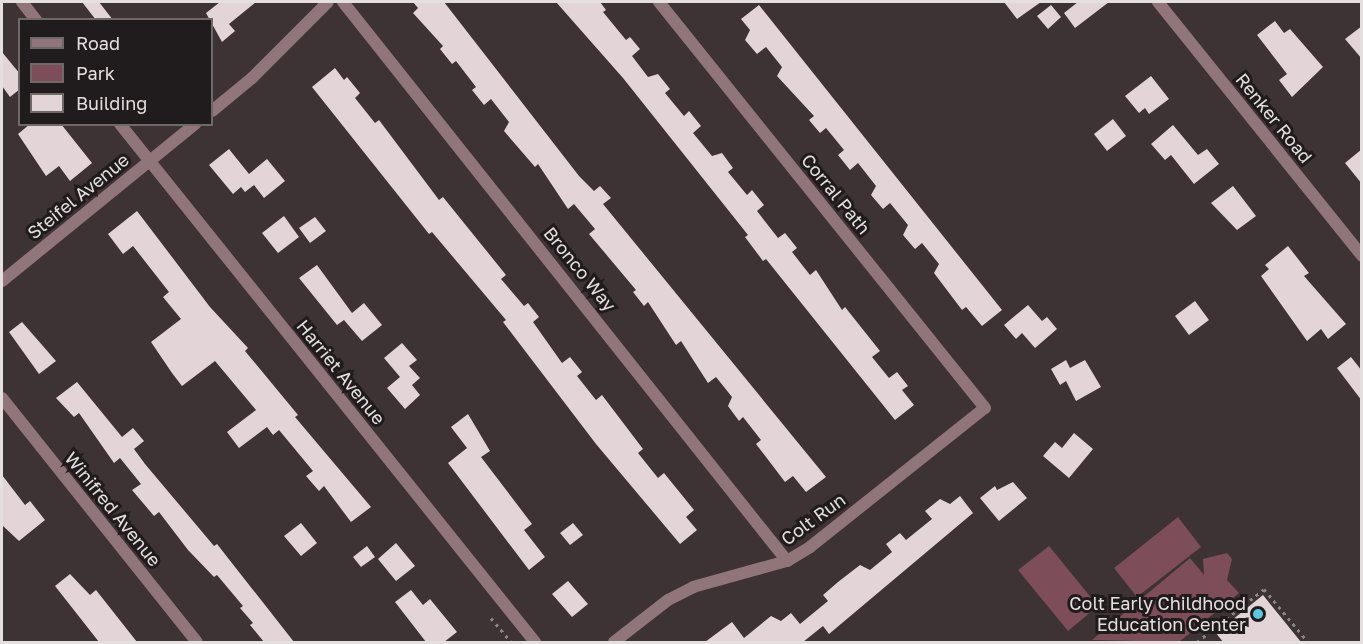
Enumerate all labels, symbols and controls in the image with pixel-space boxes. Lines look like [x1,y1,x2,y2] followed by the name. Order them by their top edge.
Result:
[18,18,213,126] legend
[76,32,120,54] text: Road
[76,62,115,84] text: Park
[1231,69,1317,167] street label: Renker Road
[76,92,147,114] text: Building
[23,149,133,243] street label: Steifel Avenue
[797,149,875,239] street label: Corral Path
[539,222,621,316] street label: Bronco Way
[292,315,390,429] street label: Harriet Avenue
[60,447,166,571] street label: Winifred Avenue
[777,489,849,549] street label: Colt Run
[1069,593,1246,636] place label: Colt Early Childhood Education Center
[1251,607,1265,621] marker: Colt Early Childhood Education Center

